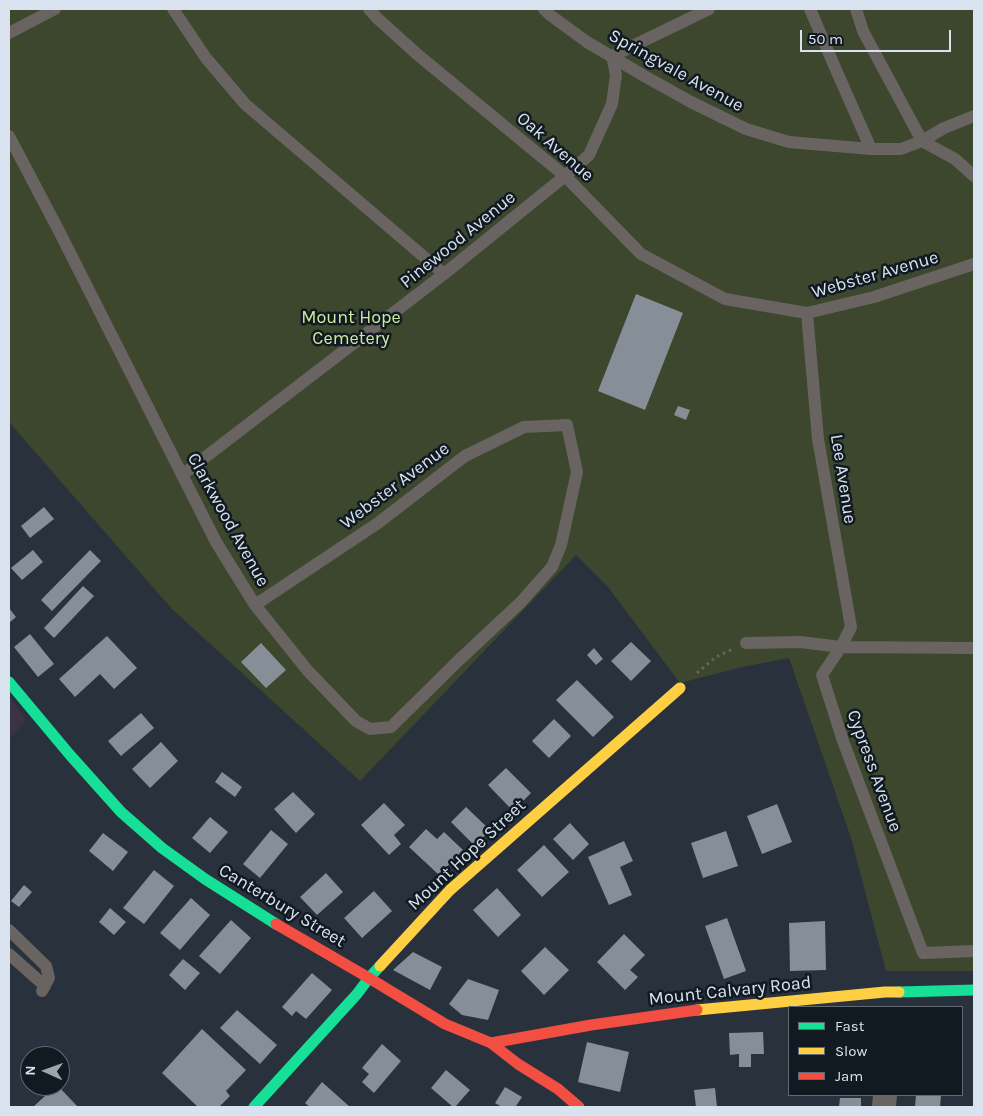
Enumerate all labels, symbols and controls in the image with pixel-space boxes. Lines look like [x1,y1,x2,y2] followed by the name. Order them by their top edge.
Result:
[803,20,954,52] scale bar
[605,25,747,117] street label: Springvale Avenue
[808,30,843,48] text: 50 m
[512,108,598,186] street label: Oak Avenue
[396,187,520,293] street label: Pinewood Avenue
[809,247,941,303] street label: Webster Avenue
[301,307,401,350] park label: Mount Hope Cemetery
[825,433,861,525] street label: Lee Avenue
[336,438,454,534] street label: Webster Avenue
[182,449,274,591] street label: Clarkwood Avenue
[842,707,906,835] street label: Cypress Avenue
[404,795,530,915] street label: Mount Hope Street
[215,860,349,952] street label: Canterbury Street
[648,972,812,1010] street label: Mount Calvary Road
[788,1006,963,1096] legend
[835,1017,864,1035] text: Fast
[835,1042,867,1060] text: Slow
[20,1046,70,1096] north arrow
[22,1065,39,1076] text: N
[835,1067,863,1085] text: Jam

